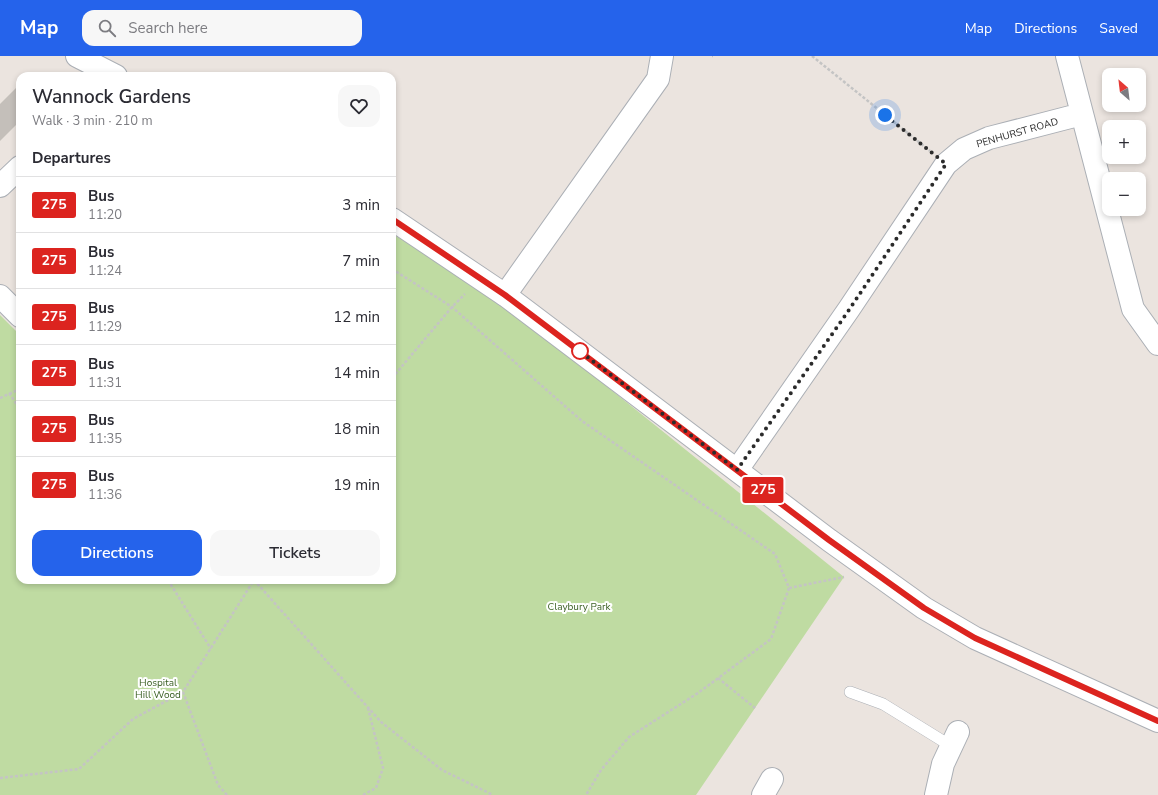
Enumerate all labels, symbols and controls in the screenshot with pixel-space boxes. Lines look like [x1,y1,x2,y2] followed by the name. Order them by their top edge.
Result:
[82,10,362,46] search box
[20,15,58,41] text: Map
[96,17,118,39] icon: search
[128,18,208,38] text: Search here
[965,19,992,38] text: Map
[1014,19,1077,38] text: Directions
[1099,19,1138,38] text: Saved
[1102,68,1146,112] north arrow
[1102,68,1146,216] map controls
[32,84,191,110] text: Wannock Gardens
[338,85,380,127] button: heart
[875,105,895,125] your location
[32,112,153,130] text: Walk · 3 min · 210 m
[975,115,1060,151] street label: PENHURST ROAD
[1102,120,1146,164] button: +
[32,148,111,168] text: Departures
[1102,172,1146,216] button: −
[88,186,114,206] text: Bus
[41,195,67,214] text: 275
[342,195,380,215] text: 3 min
[88,206,122,224] text: 11:20
[88,242,114,262] text: Bus
[41,251,67,270] text: 275
[342,251,380,271] text: 7 min
[88,262,122,280] text: 11:24
[88,298,114,318] text: Bus
[41,307,67,326] text: 275
[333,307,380,327] text: 12 min
[88,318,122,336] text: 11:29
[571,342,589,360] unlabelled marker
[88,354,114,374] text: Bus
[41,363,67,382] text: 275
[333,363,380,383] text: 14 min
[88,374,122,392] text: 11:31
[88,410,114,430] text: Bus
[41,419,67,438] text: 275
[333,419,380,439] text: 18 min
[88,430,122,448] text: 11:35
[88,466,114,486] text: Bus
[41,475,67,494] text: 275
[333,475,380,495] text: 19 min
[740,477,786,503] line badge: 275
[750,480,776,499] text: 275
[88,486,122,504] text: 11:36
[32,530,202,576] button: Directions
[210,530,380,576] button: Tickets
[547,600,612,614] park label: Claybury Park
[135,676,181,702] park label: Hospital Hill Wood

